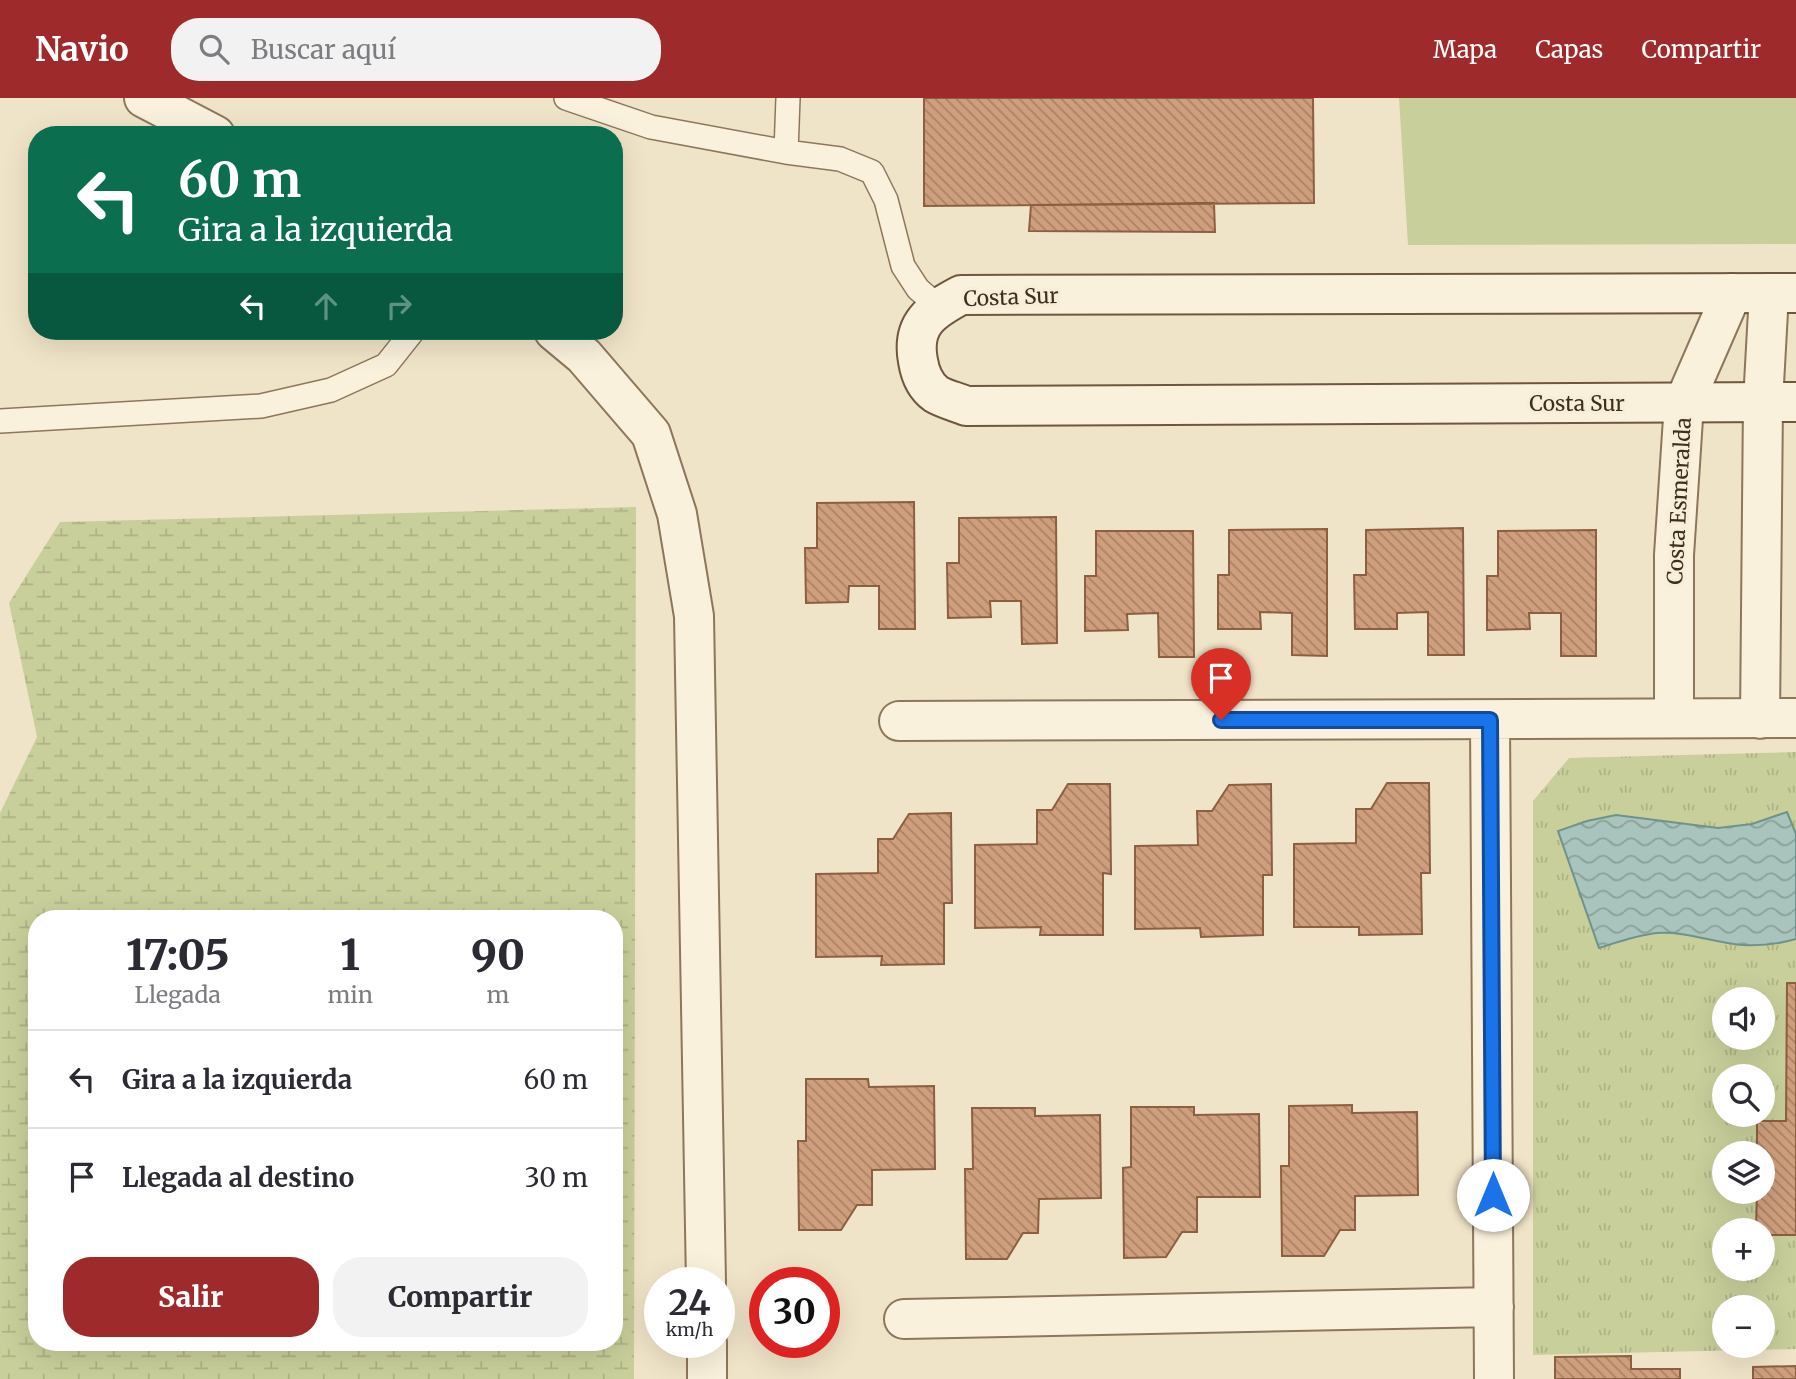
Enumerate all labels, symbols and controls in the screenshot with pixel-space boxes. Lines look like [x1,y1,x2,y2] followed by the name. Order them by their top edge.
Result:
[171,18,661,81] search box
[35,29,129,70] text: Navio
[195,30,233,68] icon: search
[251,33,396,66] text: Buscar aquí
[1433,34,1497,65] text: Mapa
[1535,34,1603,65] text: Capas
[1641,34,1761,65] text: Compartir
[178,149,301,210] text: 60 m
[63,154,154,245] icon: left
[178,210,453,250] text: Gira a la izquierda
[963,282,1059,312] street label: Costa Sur
[234,287,272,325] icon: left
[307,287,345,325] icon: ahead
[380,287,418,325] icon: right
[1529,390,1625,417] street label: Costa Sur
[1661,417,1697,585] street label: Costa Esmeralda
[1191,648,1251,720] pin
[1202,659,1240,697] icon: arrive
[126,929,229,981] text: 17:05
[340,929,360,981] text: 1
[471,929,525,981] text: 90
[135,980,221,1009] text: Llegada
[327,980,373,1009] text: min
[487,980,509,1009] text: m
[1712,987,1775,1358] map controls
[1712,987,1775,1050] button: sound
[63,1060,101,1098] icon: left
[122,1063,352,1096] text: Gira a la izquierda
[524,1063,588,1096] text: 60 m
[1712,1064,1775,1127] button: search
[1712,1141,1775,1204] button: layers
[63,1158,101,1196] icon: arrive
[1456,1158,1530,1232] position arrow
[122,1161,354,1194] text: Llegada al destino
[525,1161,588,1194] text: 30 m
[1712,1218,1775,1281] button: +
[63,1257,319,1337] button: Salir
[333,1257,588,1337] button: Compartir
[749,1267,840,1358] speed limit sign: 30
[668,1281,711,1325] text: 24
[1712,1295,1775,1358] button: −
[666,1318,713,1341] text: km/h

